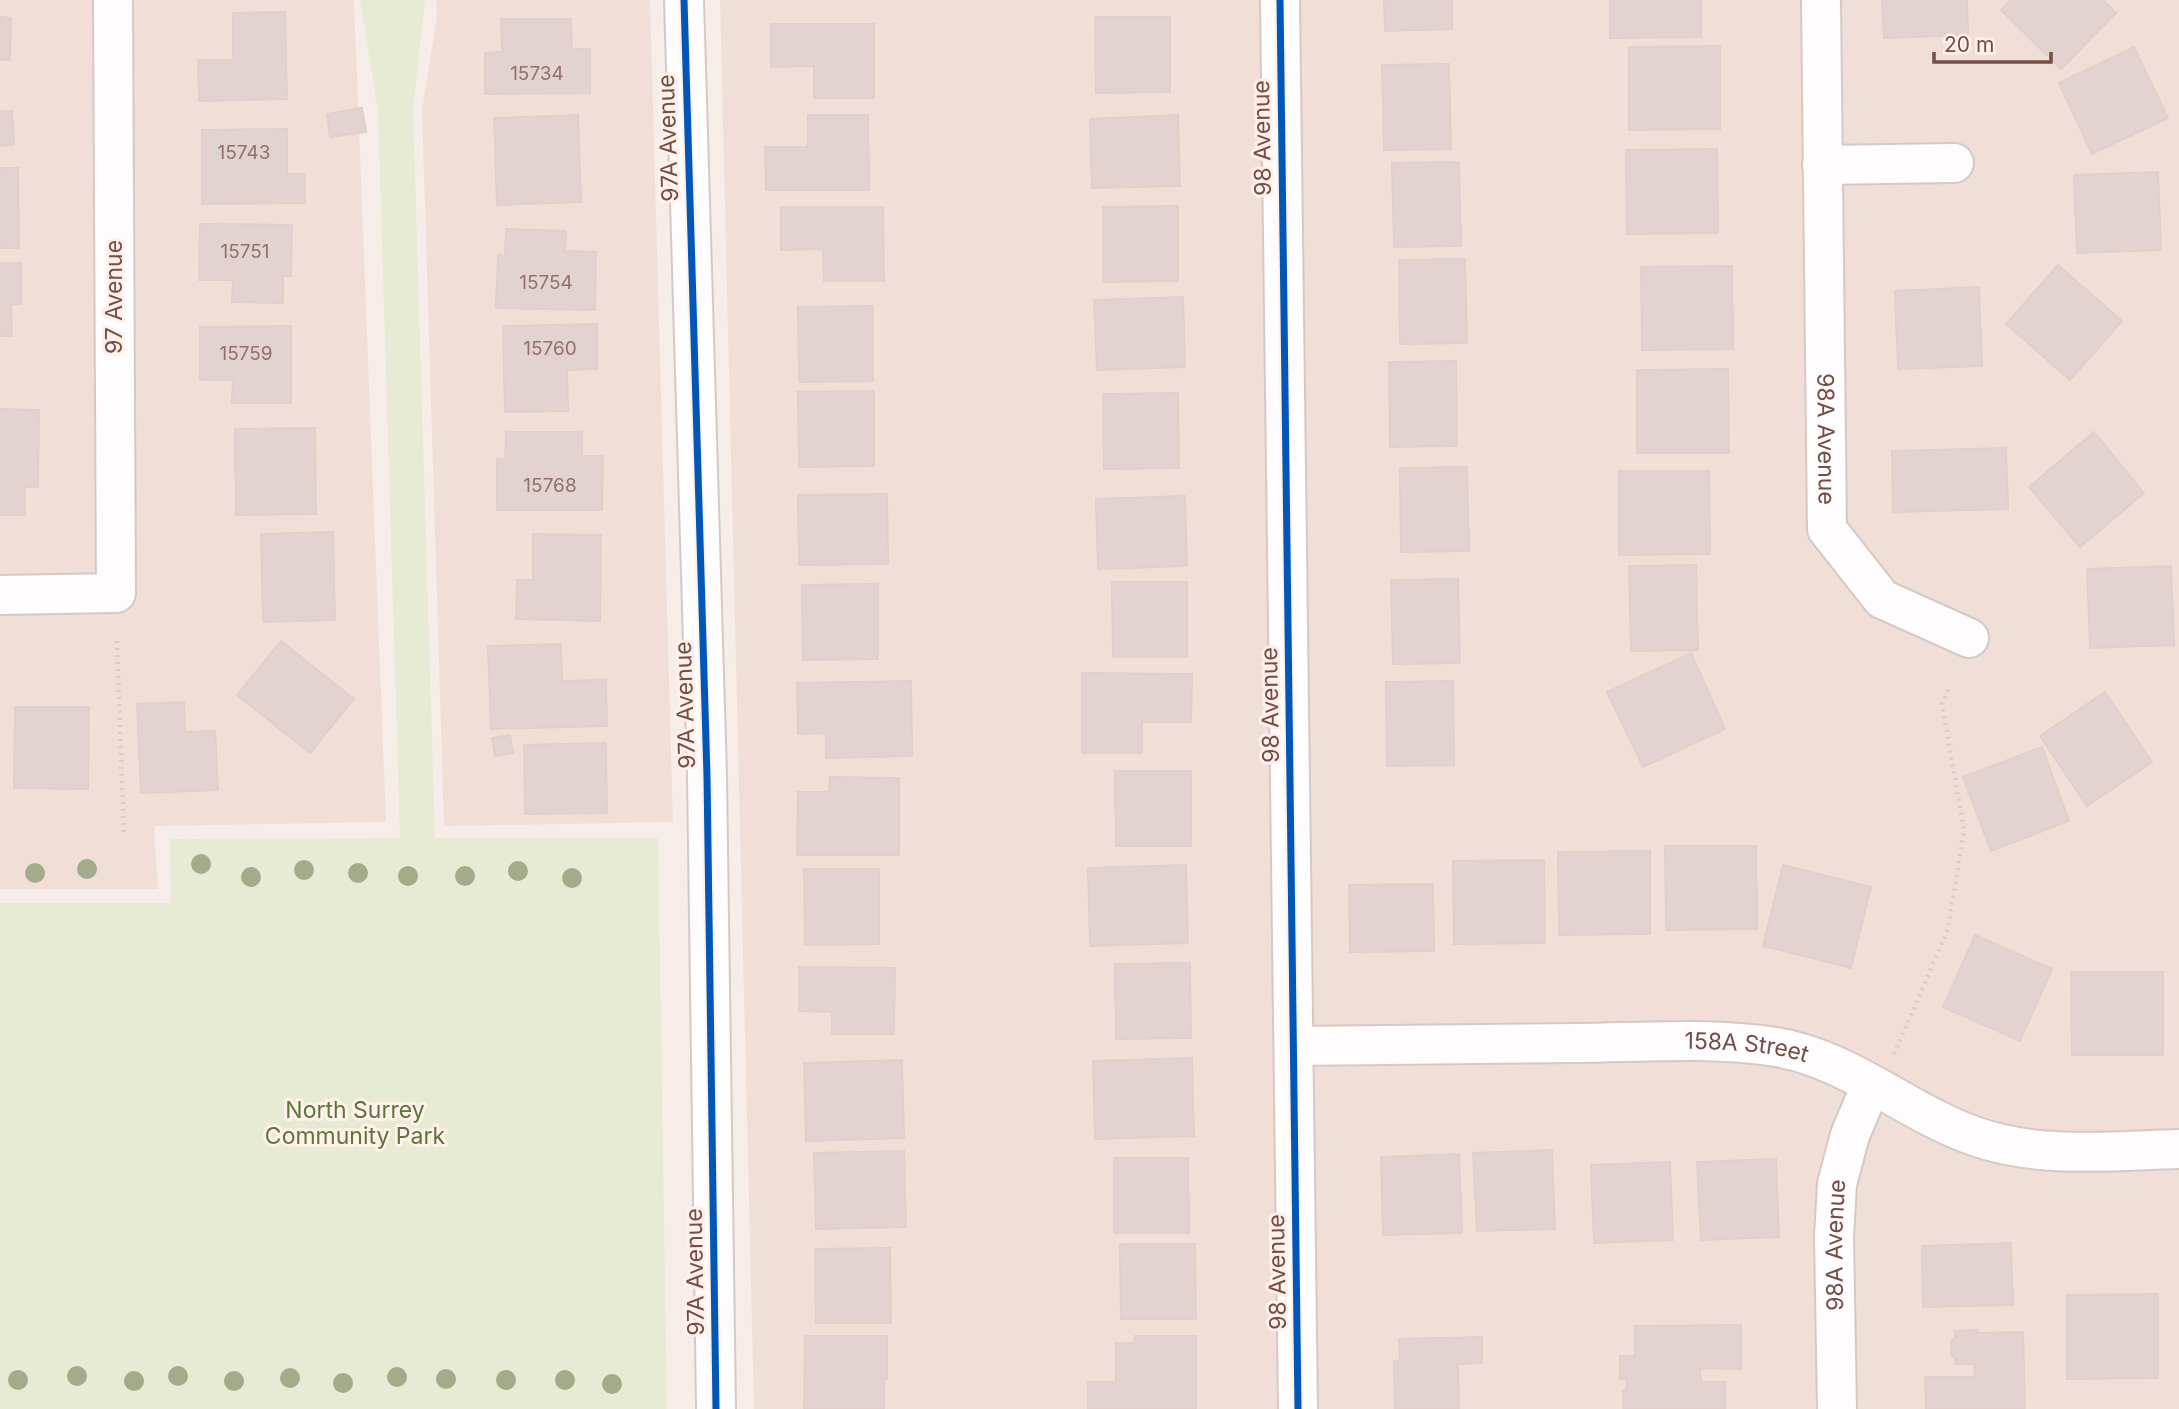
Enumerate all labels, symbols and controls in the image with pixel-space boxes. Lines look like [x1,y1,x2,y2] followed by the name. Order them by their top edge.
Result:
[1934,21,2051,65] scale bar
[1944,32,1994,57] text: 20 m
[510,62,564,85] house number: 15734
[652,74,684,202] street label: 97A Avenue
[1247,80,1277,196] street label: 98 Avenue
[218,141,270,164] house number: 15743
[100,240,128,354] street label: 97 Avenue
[220,240,270,263] house number: 15751
[519,271,573,294] house number: 15754
[523,337,577,360] house number: 15760
[219,342,273,365] house number: 15759
[1811,373,1841,505] street label: 98A Avenue
[523,474,577,497] house number: 15768
[669,641,701,769] street label: 97A Avenue
[1255,647,1285,763] street label: 98 Avenue
[1684,1027,1813,1068] street label: 158A Street
[265,1096,446,1150] park label: North Surrey Community Park
[1820,1178,1851,1311] street label: 98A Avenue
[680,1208,710,1336] street label: 97A Avenue
[1262,1214,1292,1330] street label: 98 Avenue

